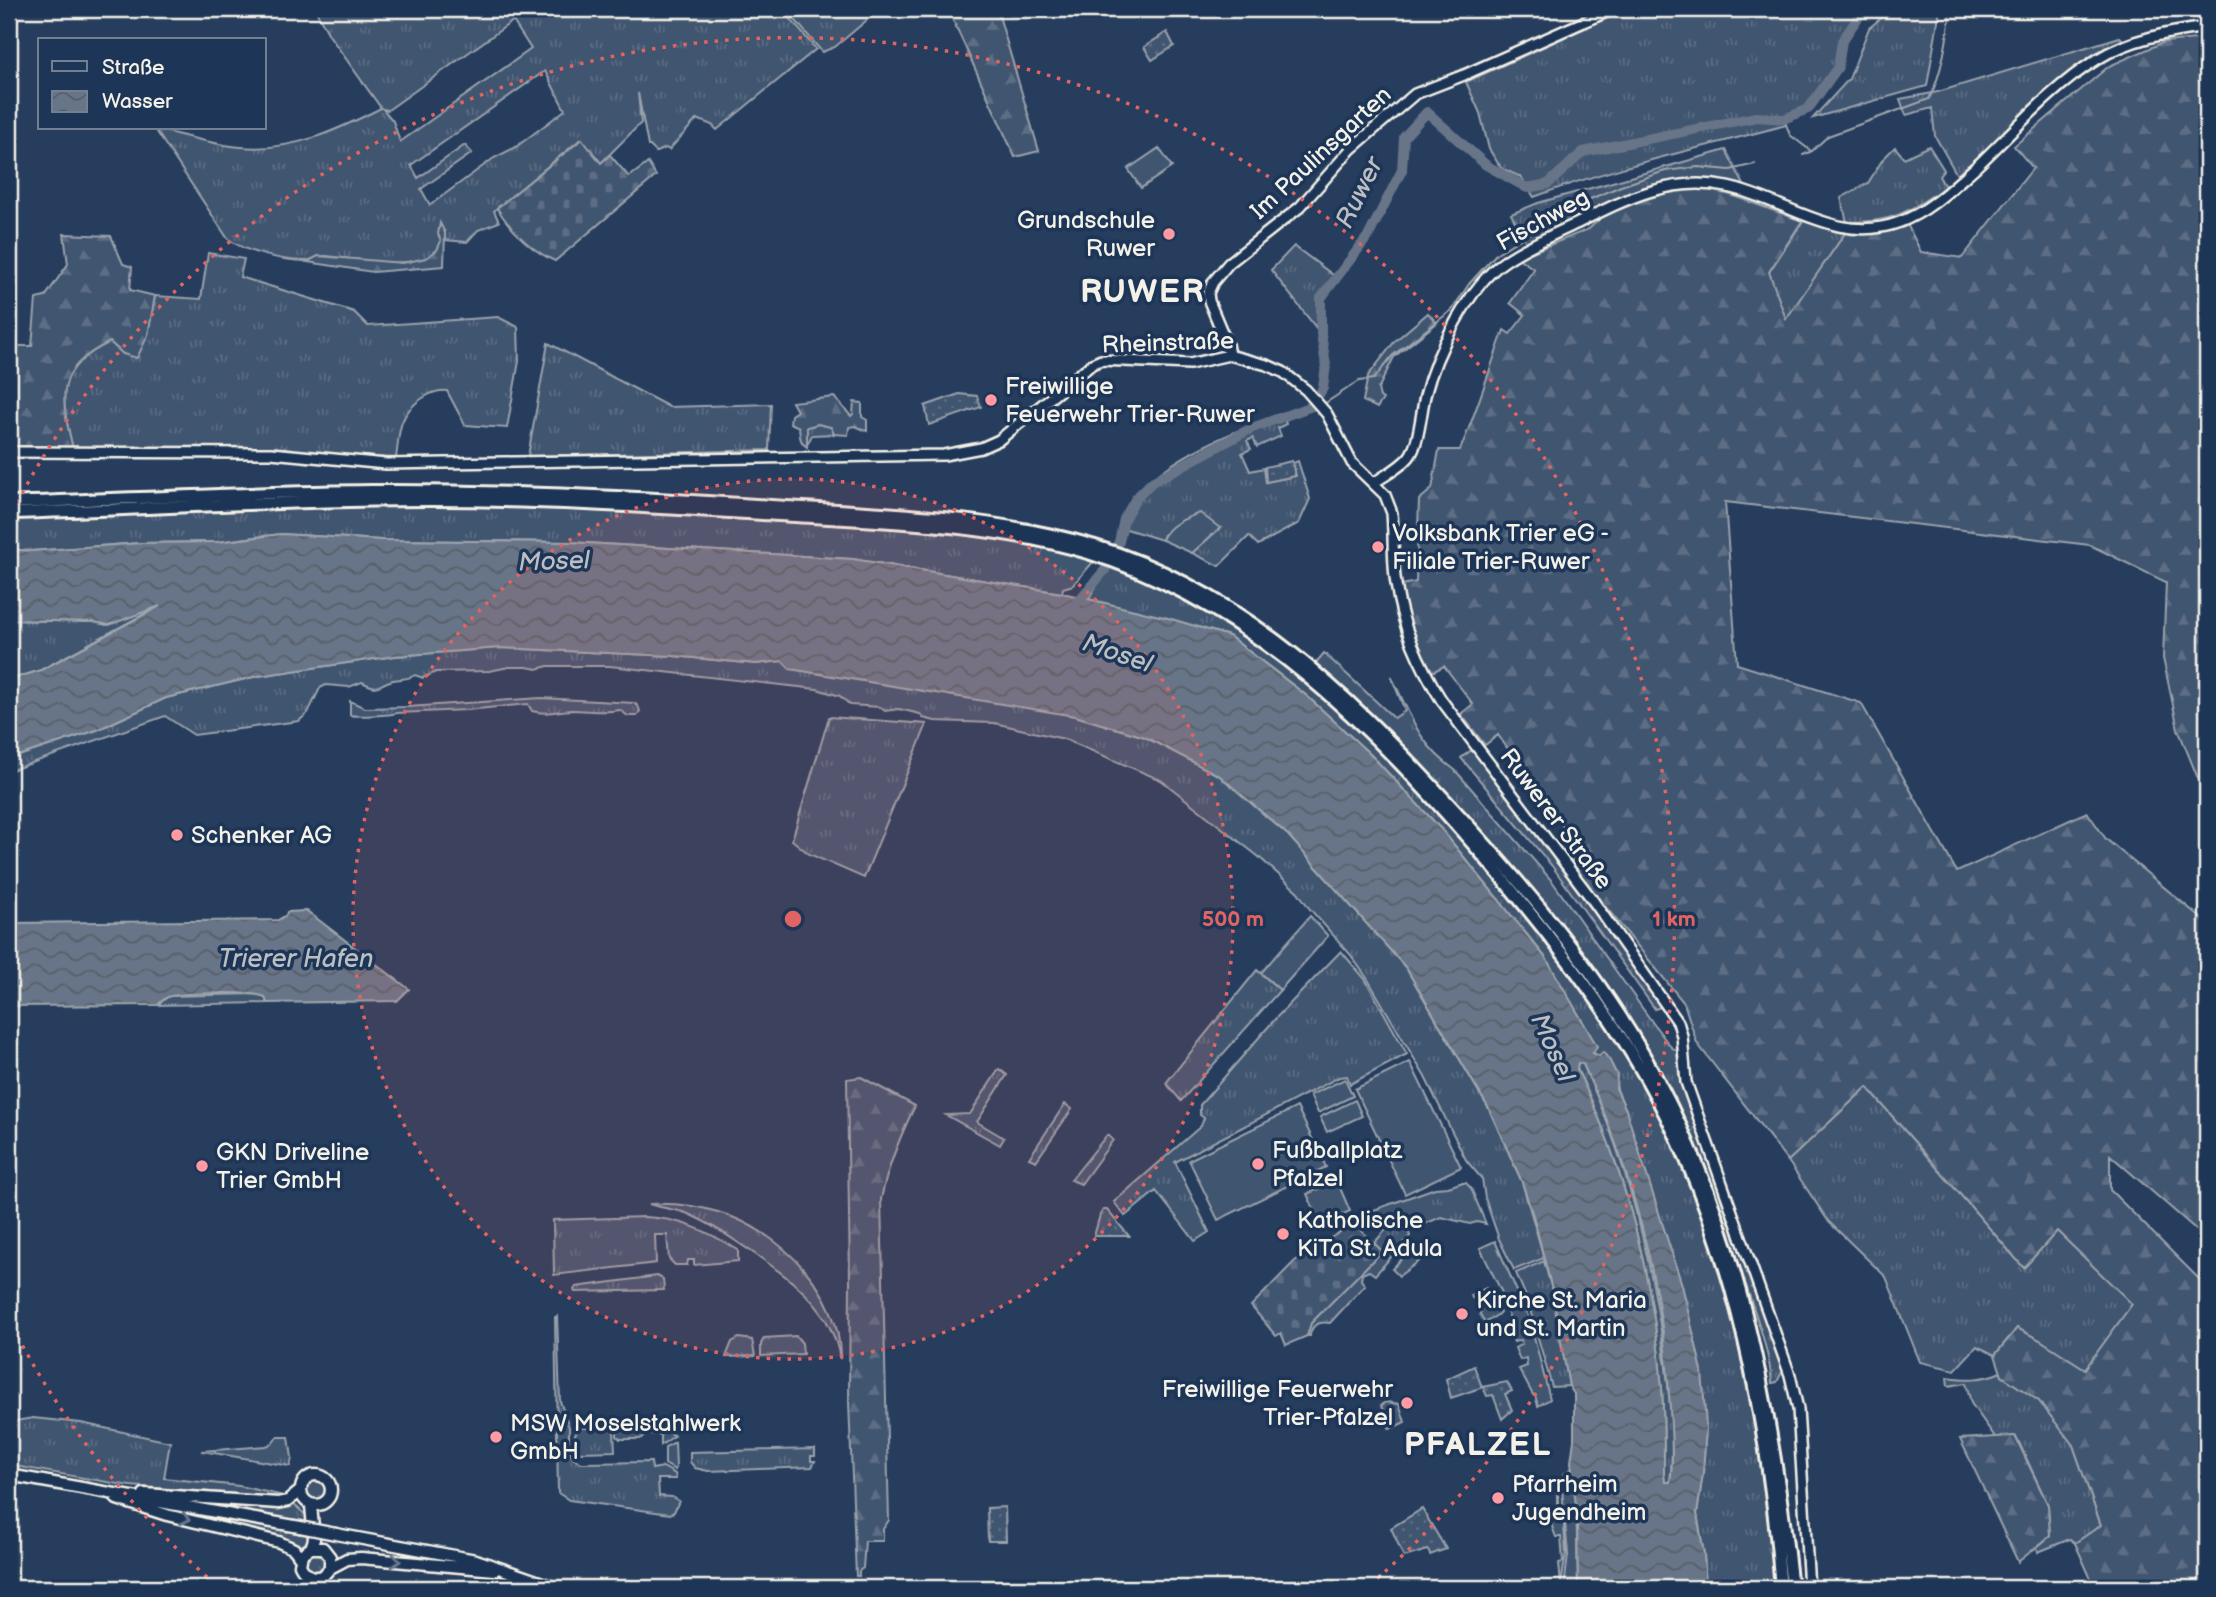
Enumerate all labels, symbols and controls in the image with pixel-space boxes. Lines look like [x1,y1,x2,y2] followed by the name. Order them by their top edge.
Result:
[38,38,266,130] legend
[102,55,164,80] text: Straße
[1245,80,1397,226] street label: Im Paulinsgarten
[102,89,173,114] text: Wasser
[1330,151,1391,233] water label: Ruwer
[1492,183,1594,257] street label: Fischweg
[1017,206,1155,263] place label: Grundschule Ruwer
[1161,226,1177,242] marker: Grundschule Ruwer
[1080,273,1206,312] district label: RUWER
[1101,326,1235,360] street label: Rheinstraße
[1005,372,1255,429] place label: Freiwillige Feuerwehr Trier-Ruwer
[983,392,999,408] marker: Freiwillige Feuerwehr Trier-Ruwer
[1392,519,1609,576] place label: Volksbank Trier eG - Filiale Trier-Ruwer
[1370,539,1386,555] marker: Volksbank Trier eG - Filiale Trier-Ruwer
[518,545,591,579] water label: Mosel
[1078,628,1157,681] water label: Mosel
[1494,743,1618,895] street label: Ruwerer Straße
[191,821,332,850] place label: Schenker AG
[169,827,185,843] marker: Schenker AG
[781,907,805,931] centre of rings
[1202,907,1264,932] text: 500 m
[1652,907,1696,932] text: 1 km
[219,944,373,975] water label: Trierer Hafen
[1523,1009,1581,1088] water label: Mosel
[1272,1136,1403,1193] place label: Fußballplatz Pfalzel
[216,1138,369,1195] place label: GKN Driveline Trier GmbH
[1250,1156,1266,1172] marker: Fußballplatz Pfalzel
[194,1158,210,1174] marker: GKN Driveline Trier GmbH
[1297,1206,1443,1263] place label: Katholische KiTa St. Adula
[1275,1226,1291,1242] marker: Katholische KiTa St. Adula
[1476,1286,1647,1343] place label: Kirche St. Maria und St. Martin
[1454,1306,1470,1322] marker: Kirche St. Maria und St. Martin
[1162,1375,1393,1432] place label: Freiwillige Feuerwehr Trier-Pfalzel
[1399,1395,1415,1411] marker: Freiwillige Feuerwehr Trier-Pfalzel
[510,1409,741,1466] place label: MSW Moselstahlwerk GmbH
[1404,1426,1552,1465] district label: PFALZEL
[488,1429,504,1445] marker: MSW Moselstahlwerk GmbH
[1512,1470,1646,1527] place label: Pfarrheim Jugendheim
[1490,1490,1506,1506] marker: Pfarrheim Jugendheim
[179,1511,191,1525] one-way arrow
[390,1553,401,1568] one-way arrow

